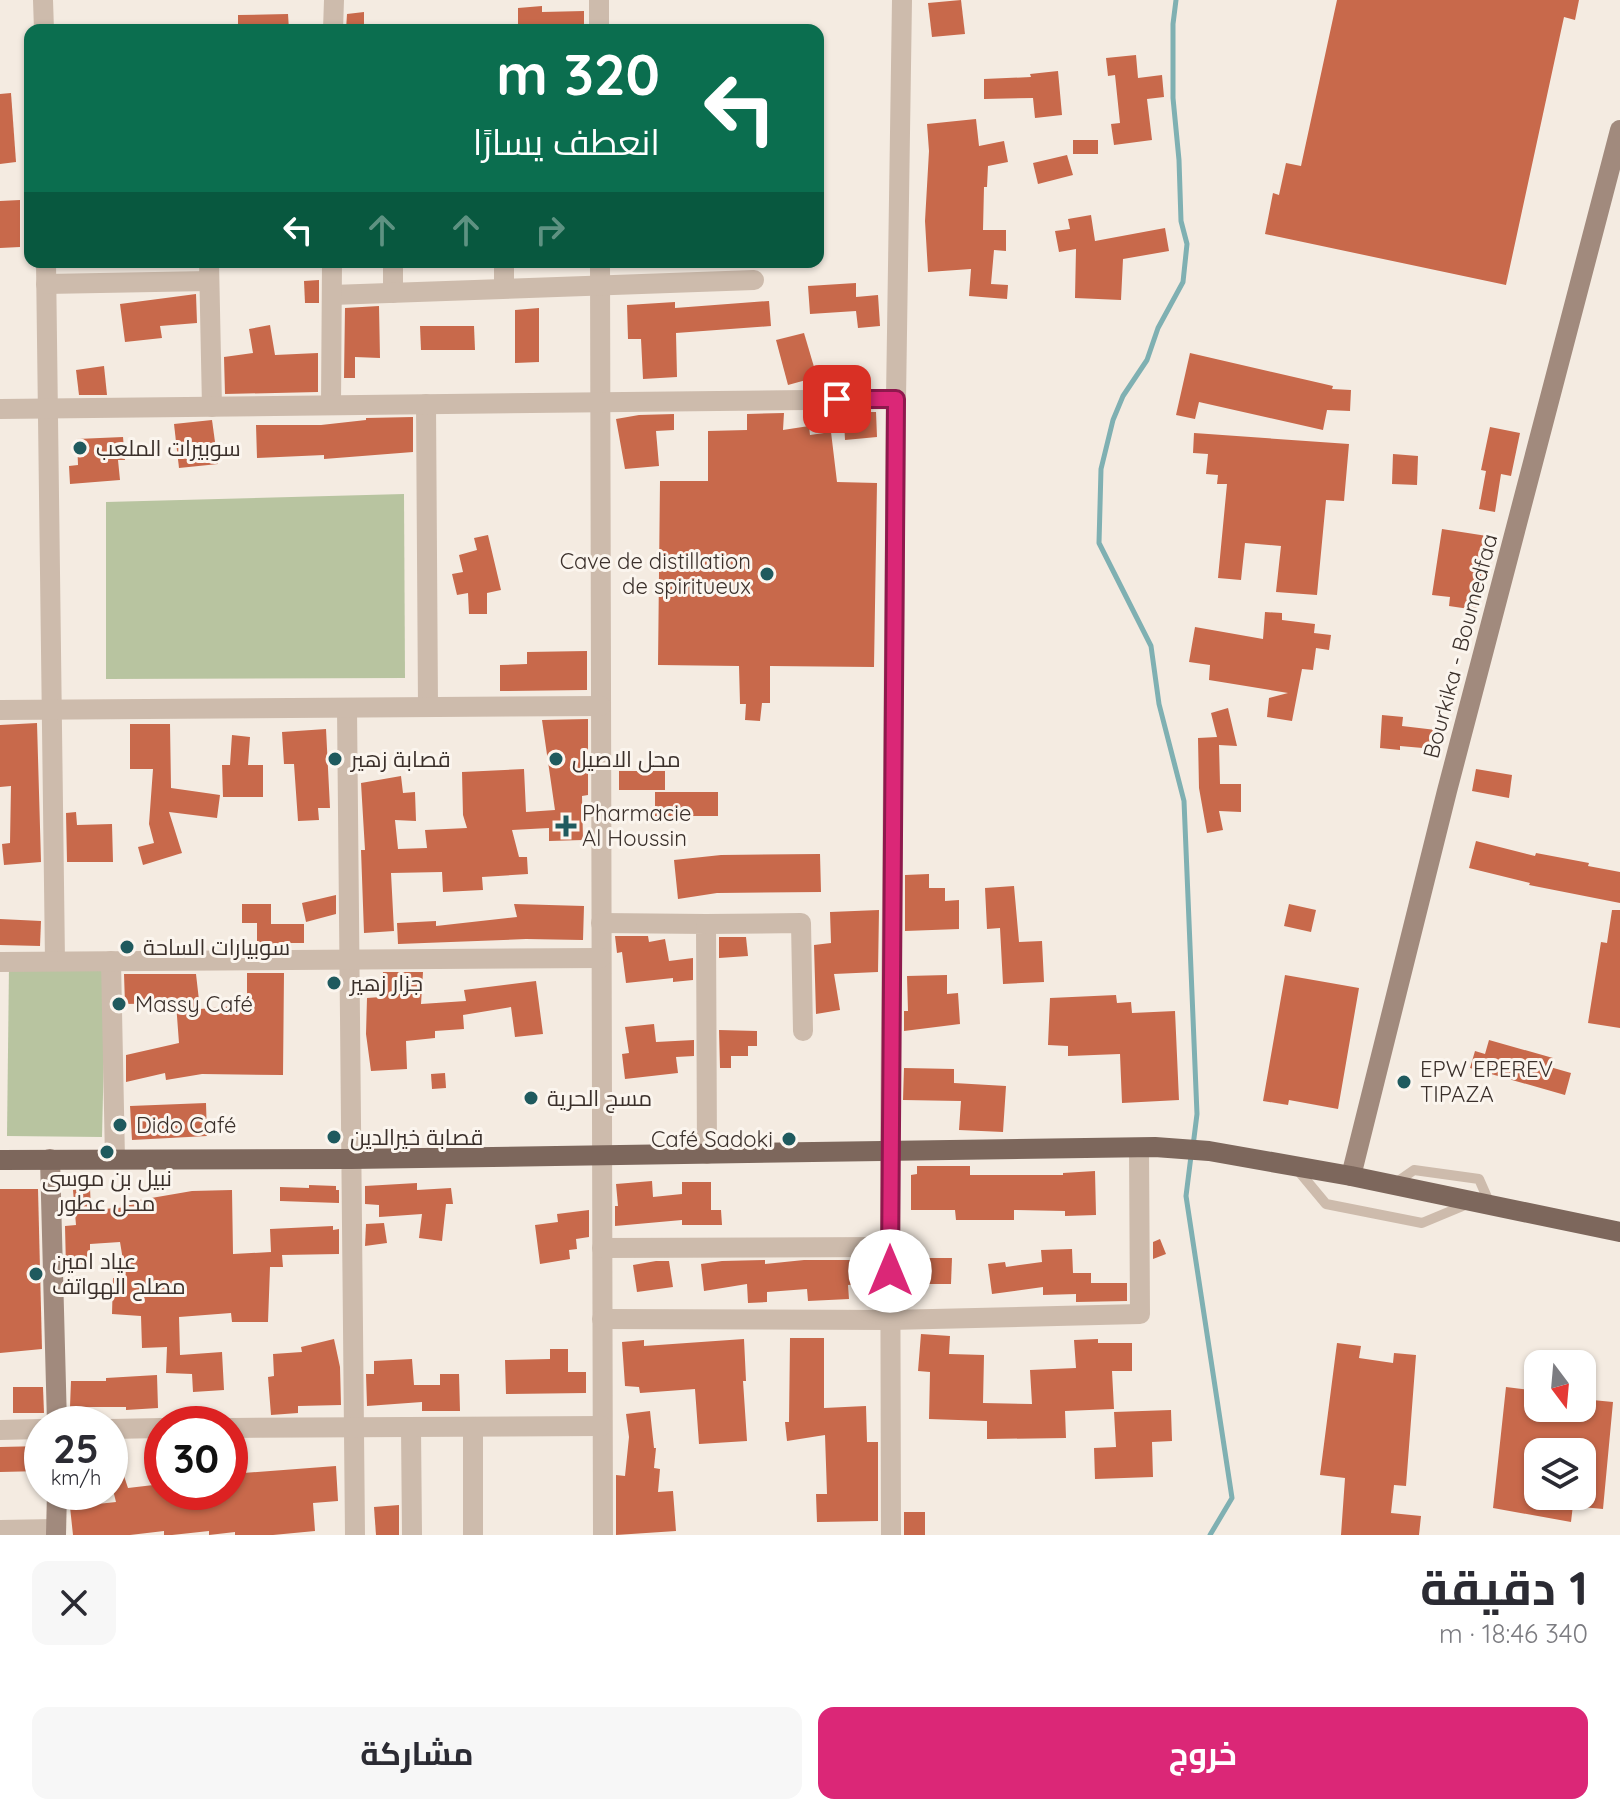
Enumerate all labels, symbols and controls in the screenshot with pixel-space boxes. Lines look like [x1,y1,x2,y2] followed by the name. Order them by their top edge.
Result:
[496,39,660,109] text: 320 m
[688,56,792,160] icon: left
[473,119,660,164] text: انعطف يسارًا
[276,208,320,252] icon: left
[360,208,404,252] icon: ahead
[444,208,488,252] icon: ahead
[528,208,572,252] icon: right
[803,365,871,433] pin
[815,377,859,421] icon: arrive
[96,434,241,462] place label: سوبيرات الملعب
[71,439,89,457] marker: سوبيرات الملعب
[1417,531,1503,761] street label: Bourkika - Boumedfaa
[560,547,751,600] place label: Cave de distillation de spiritueux
[758,565,776,583] marker: Cave de distillation de spiritueux
[349,745,451,773] place label: قصابة زهير
[572,745,681,773] place label: محل الاصيل
[326,750,344,768] marker: قصابة زهير
[547,750,565,768] marker: محل الاصيل
[582,799,691,852] place label: Pharmacie Al Houssin
[557,817,575,835] marker: Pharmacie Al Houssin
[143,933,290,961] place label: سوبيارات الساحة
[118,938,136,956] marker: سوبيارات الساحة
[348,969,423,997] place label: جزار زهير
[325,974,343,992] marker: جزار زهير
[135,990,253,1018] place label: Massy Café
[110,995,128,1013] marker: Massy Café
[1420,1055,1553,1108] place label: EPW EPEREV TIPAZA
[1395,1073,1413,1091] marker: EPW EPEREV TIPAZA
[547,1084,652,1113] place label: مسج الحرية
[522,1089,540,1107] marker: مسج الحرية
[136,1111,236,1139] place label: Dido Café
[111,1116,129,1134] marker: Dido Café
[350,1123,483,1151] place label: قصابة خيرالدين
[651,1125,773,1153] place label: Café Sadoki
[325,1128,343,1146] marker: قصابة خيرالدين
[780,1130,798,1148] marker: Café Sadoki
[98,1143,116,1161] marker: نبيل بن موسى محل عطور
[42,1164,172,1217] place label: نبيل بن موسى محل عطور
[848,1229,932,1313] position arrow
[52,1247,186,1301] place label: عياد امين مصلح الهواتف
[27,1265,45,1283] marker: عياد امين مصلح الهواتف
[1524,1350,1596,1422] north arrow
[1524,1350,1596,1510] map controls
[144,1406,248,1510] speed limit sign: 30
[53,1423,99,1473] text: 25
[1524,1438,1596,1510] button: layers
[51,1465,101,1490] text: km/h
[1420,1557,1588,1617] text: 1 دقيقة
[32,1561,116,1645] button: close
[1439,1617,1588,1650] text: 340 m · 18:46
[32,1707,802,1799] button: مشاركة
[818,1707,1588,1799] button: خروج

